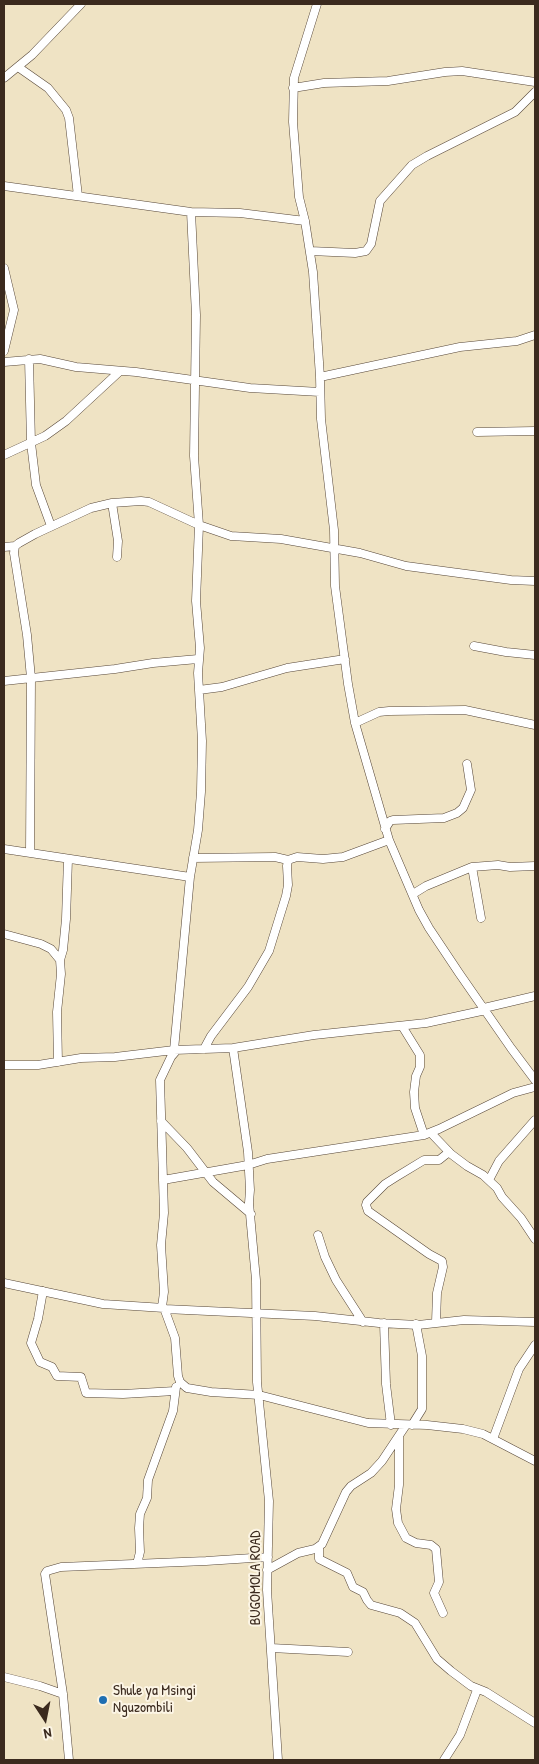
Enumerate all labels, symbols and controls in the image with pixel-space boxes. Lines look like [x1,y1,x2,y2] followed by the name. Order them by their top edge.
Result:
[247,1531,265,1625] street label: BUGOMOLA ROAD
[113,1682,196,1717] place label: Shule ya Msingi Nguzombili
[20,1694,70,1744] north arrow
[97,1694,109,1706] marker: Shule ya Msingi Nguzombili
[42,1724,53,1744] text: N

